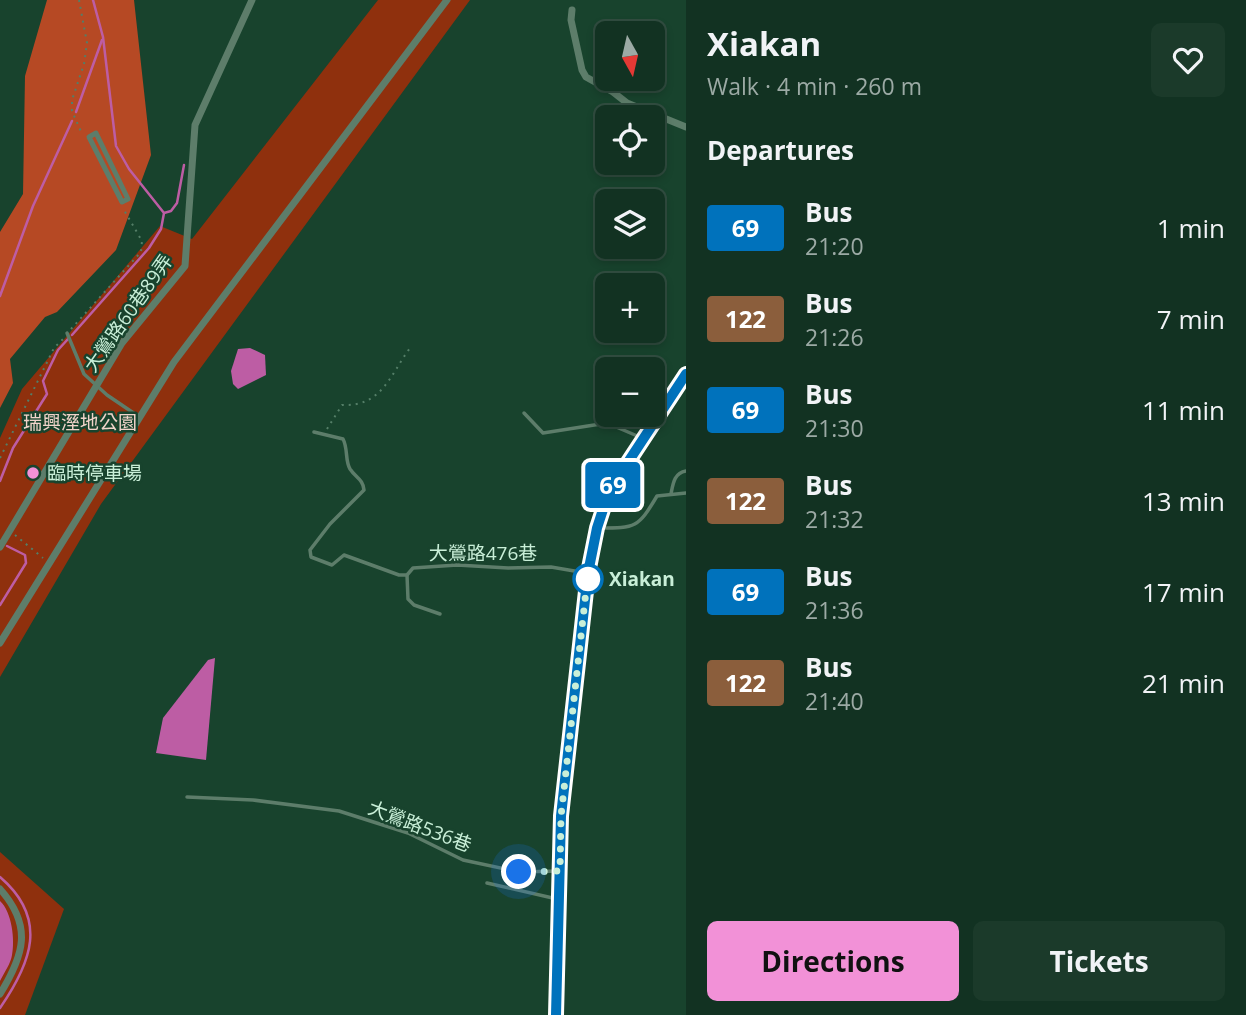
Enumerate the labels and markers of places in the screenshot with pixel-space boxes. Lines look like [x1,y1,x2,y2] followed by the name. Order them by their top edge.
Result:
[47,460,142,486] place label: 臨時停車場
[25,465,41,481] marker: 臨時停車場
[573,564,603,594] marker: Xiakan
[609,566,675,592] place label: Xiakan

